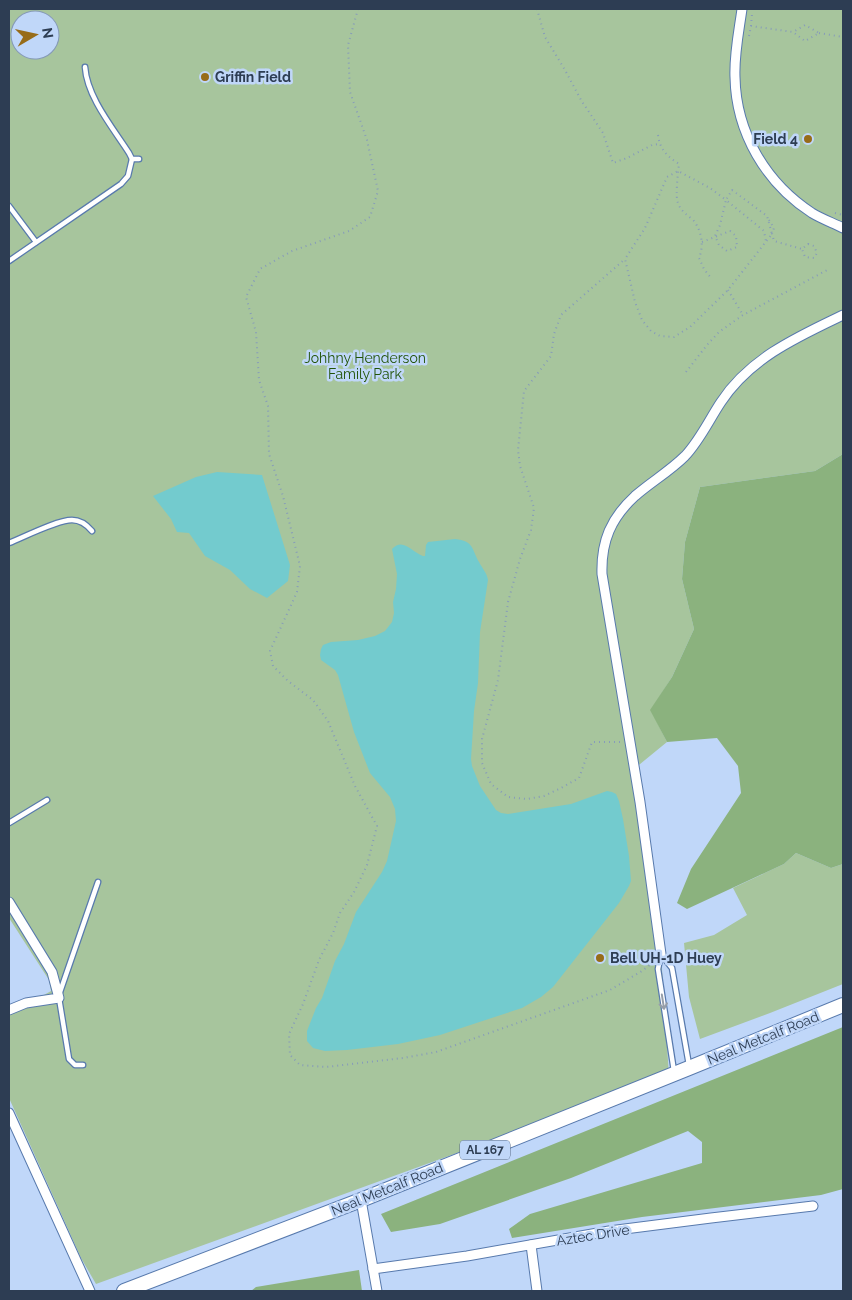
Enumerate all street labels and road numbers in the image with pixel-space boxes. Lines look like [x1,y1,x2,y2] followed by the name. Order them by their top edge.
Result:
[705,1008,821,1068] street label: Neal Metcalf Road
[460,1140,510,1160] road number: AL 167
[329,1159,445,1219] street label: Neal Metcalf Road
[555,1221,631,1249] street label: Aztec Drive

